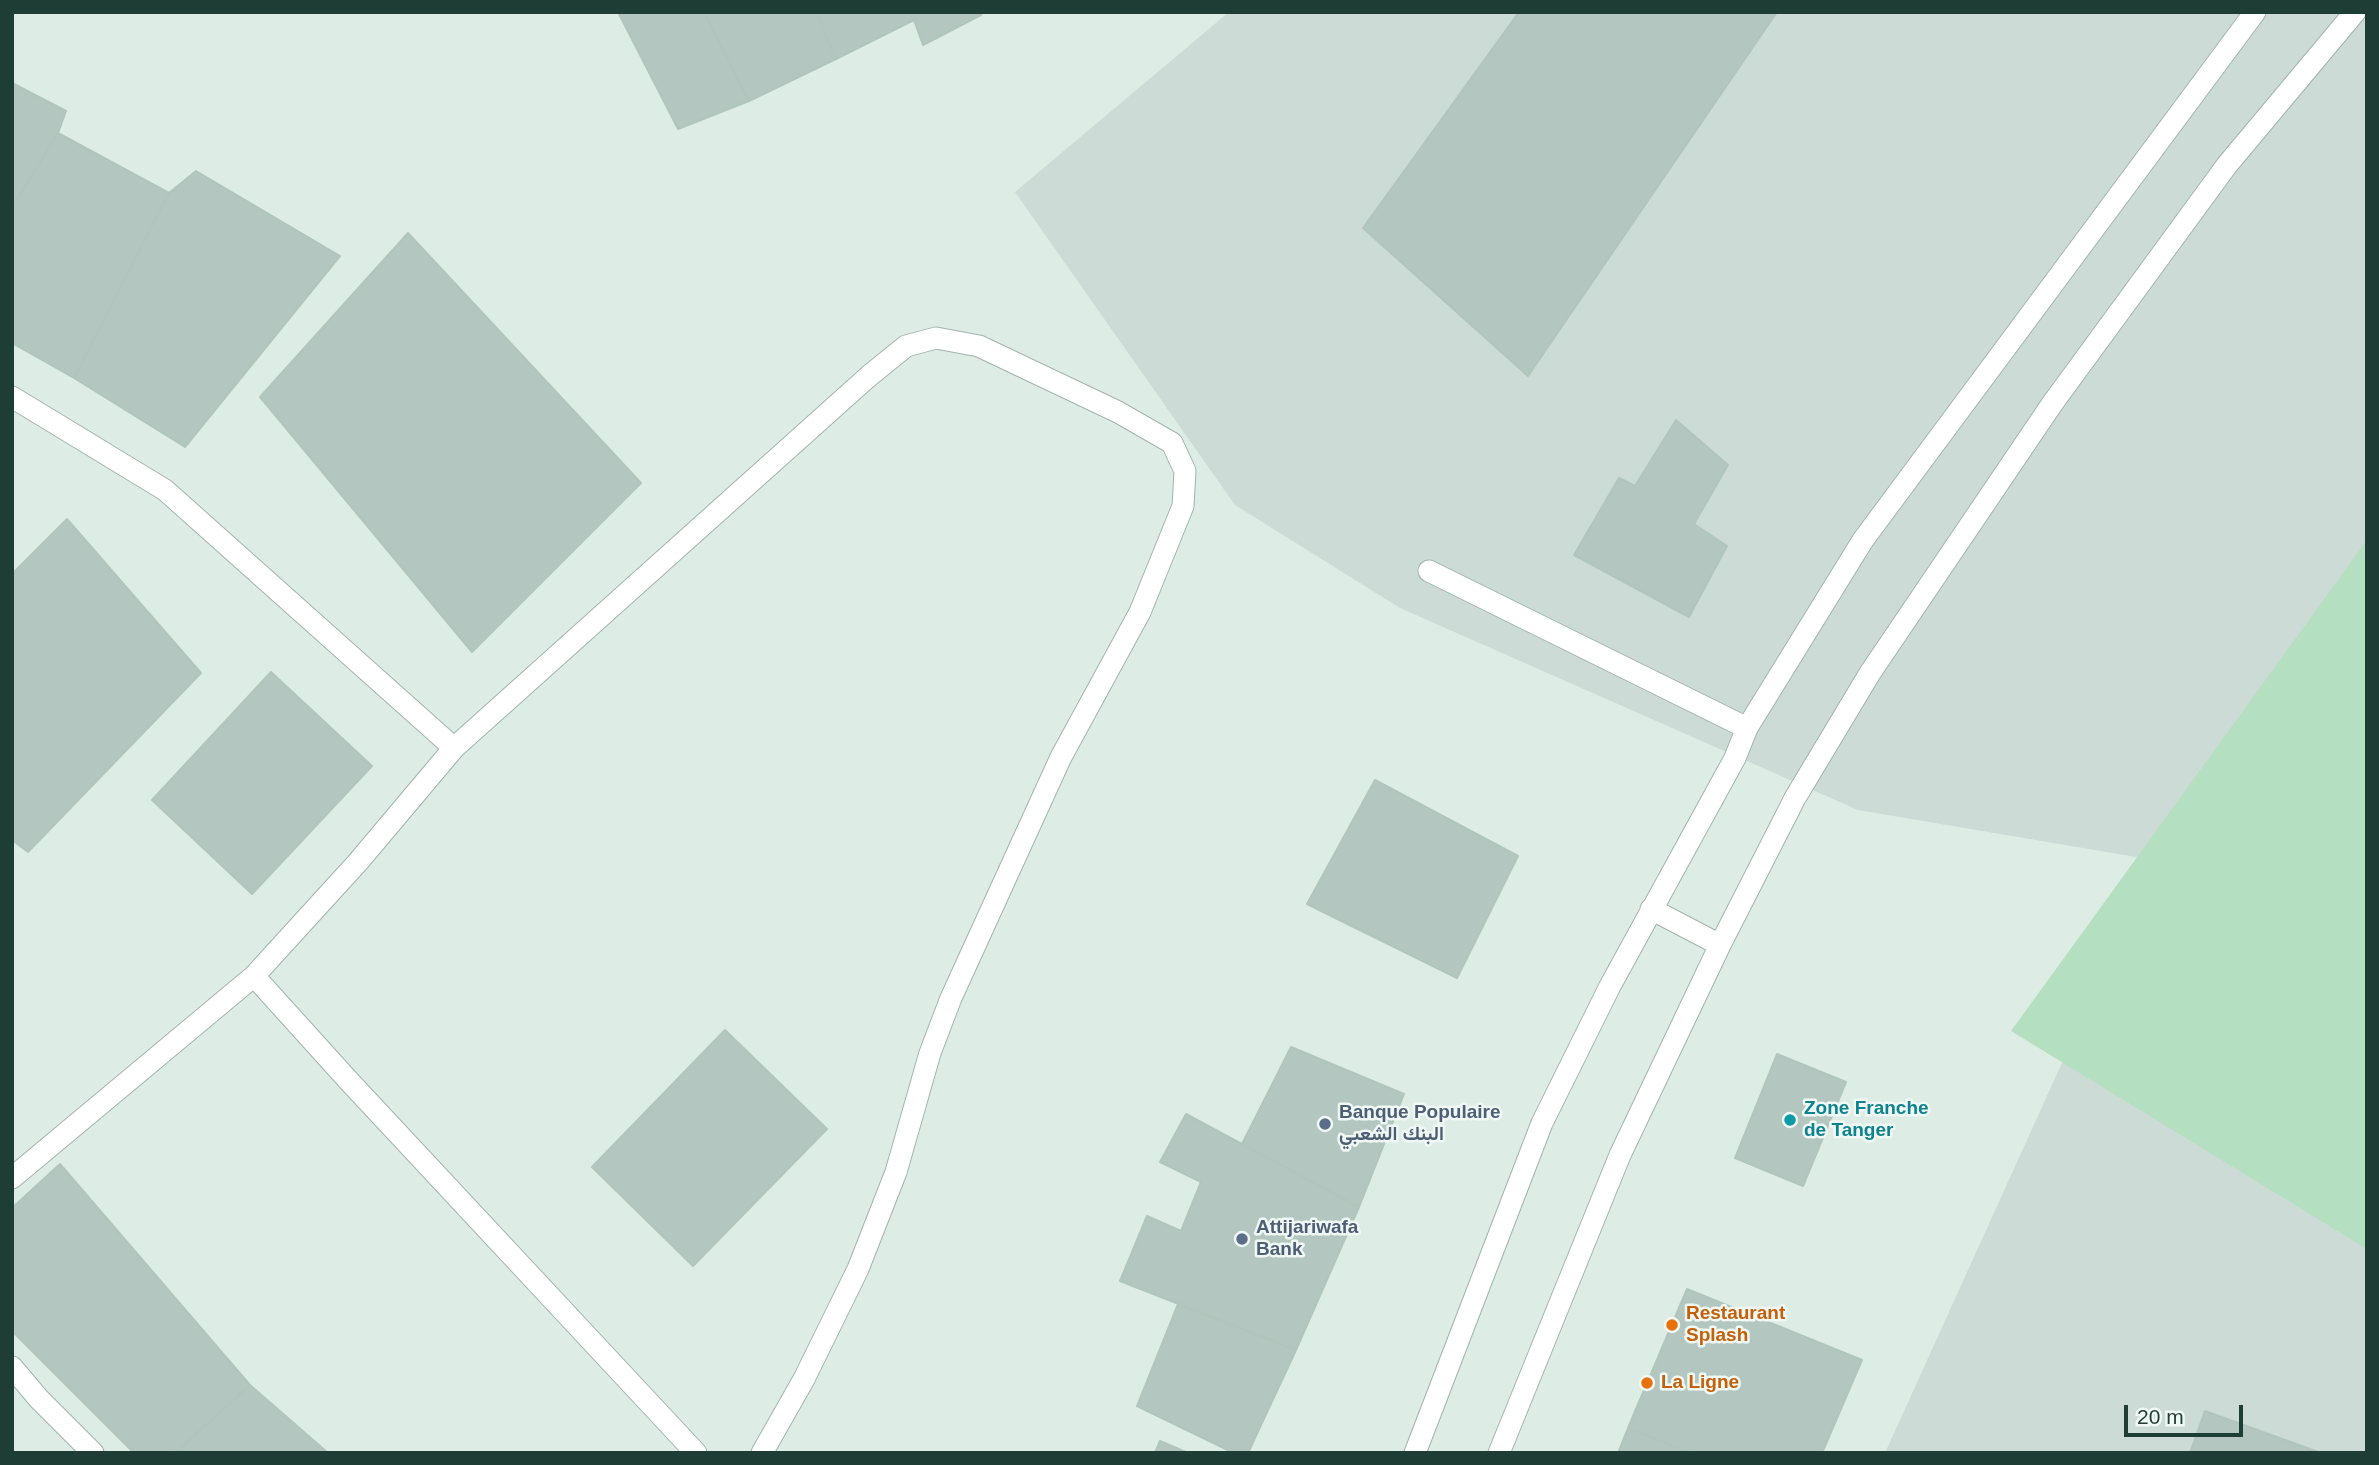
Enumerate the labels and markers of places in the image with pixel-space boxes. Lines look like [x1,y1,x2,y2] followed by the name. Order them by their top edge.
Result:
[1804,1098,1929,1142] place label: Zone Franche de Tanger
[1339,1102,1501,1146] place label: Banque Populaire البنك الشعبي
[1782,1112,1798,1128] marker: Zone Franche de Tanger
[1317,1116,1333,1132] marker: Banque Populaire البنك الشعبي
[1256,1217,1358,1261] place label: Attijariwafa Bank
[1234,1231,1250,1247] marker: Attijariwafa Bank
[1686,1303,1785,1347] place label: Restaurant Splash
[1664,1317,1680,1333] marker: Restaurant Splash
[1661,1372,1739,1394] place label: La Ligne
[1639,1375,1655,1391] marker: La Ligne

